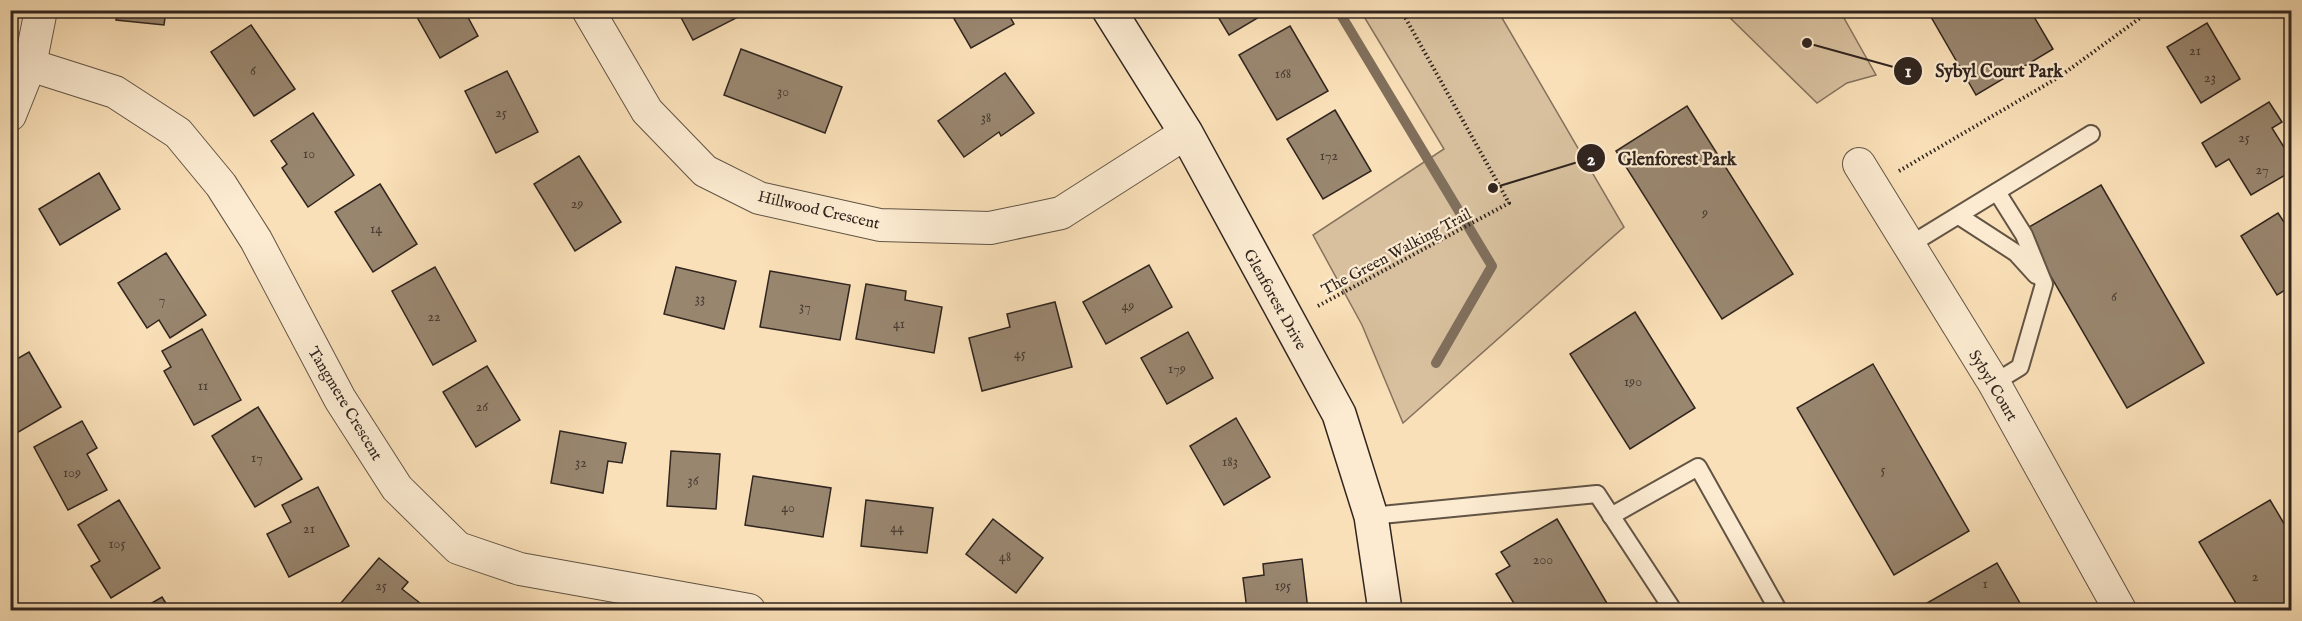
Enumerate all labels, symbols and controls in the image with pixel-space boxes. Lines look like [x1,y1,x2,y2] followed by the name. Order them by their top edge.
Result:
[2189,42,2201,60] house number: 21
[1893,53,2075,89] callout: Sybyl Court Park
[1905,61,1912,84] text: 1
[1935,61,2064,84] text: Sybyl Court Park
[250,62,257,80] house number: 6
[1275,65,1291,83] house number: 168
[2204,69,2216,87] house number: 23
[777,83,789,101] house number: 30
[495,104,507,122] house number: 25
[981,109,991,127] house number: 38
[2238,129,2250,147] house number: 25
[1576,140,1748,176] callout: Glenforest Park
[303,145,315,163] house number: 10
[1320,147,1339,165] house number: 172
[1587,149,1596,172] text: 2
[1618,149,1738,172] text: Glenforest Park
[2256,161,2268,179] house number: 27
[756,187,882,235] street label: Hillwood Crescent
[571,195,583,213] house number: 29
[1318,204,1476,301] street label: The Green Walking Trail
[1701,204,1708,222] house number: 9
[370,220,382,238] house number: 14
[1238,246,1310,354] street label: Glenforest Drive
[2111,288,2118,306] house number: 6
[695,290,705,308] house number: 33
[159,291,165,309] house number: 7
[1122,297,1134,315] house number: 49
[799,298,811,316] house number: 37
[427,308,441,326] house number: 22
[893,315,905,333] house number: 41
[302,343,386,465] street label: Tangmere Crescent
[1014,345,1026,363] house number: 45
[1963,347,2022,426] street label: Sybyl Court
[1168,360,1186,378] house number: 179
[1624,373,1642,391] house number: 190
[198,377,208,395] house number: 11
[476,398,489,416] house number: 26
[251,449,263,467] house number: 17
[1222,453,1238,471] house number: 183
[575,454,587,472] house number: 32
[1880,461,1886,479] house number: 5
[63,464,81,482] house number: 109
[687,472,700,490] house number: 36
[781,499,795,517] house number: 40
[890,519,904,537] house number: 44
[303,520,315,538] house number: 21
[108,535,126,553] house number: 105
[999,548,1011,566] house number: 48
[1533,551,1553,569] house number: 200
[2252,568,2259,586] house number: 2
[1982,575,1988,593] house number: 1
[375,577,387,595] house number: 25
[1275,577,1291,595] house number: 195

